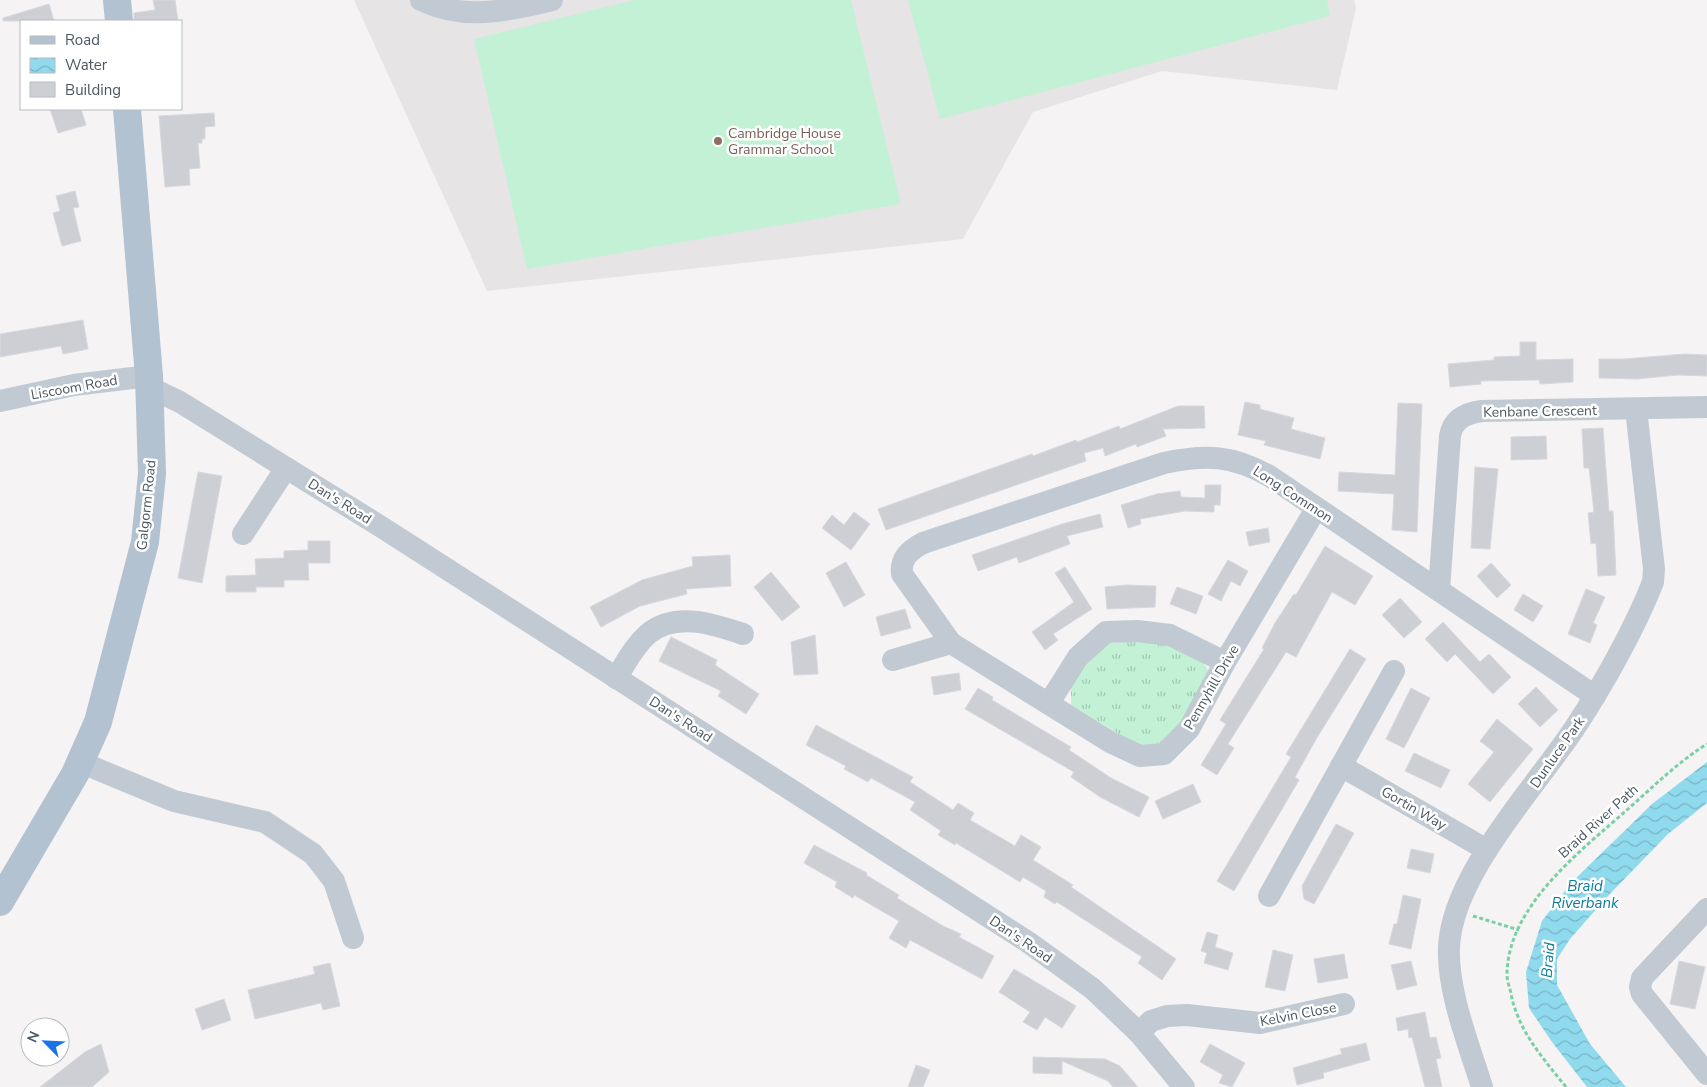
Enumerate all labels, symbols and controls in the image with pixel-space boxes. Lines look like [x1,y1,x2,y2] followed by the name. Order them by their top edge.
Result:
[20,20,182,110] legend
[65,30,100,50] text: Road
[65,55,108,75] text: Water
[65,80,121,100] text: Building
[728,124,841,159] place label: Cambridge House Grammar School
[712,135,724,147] marker: Cambridge House Grammar School
[29,371,119,404] street label: Liscoom Road
[1483,401,1597,422] street label: Kenbane Crescent
[132,459,161,551] street label: Galgorm Road
[1249,462,1336,527] street label: Long Common
[304,474,375,528] street label: Dan's Road
[1179,641,1243,733] street label: Pennyhill Drive
[645,692,716,747] street label: Dan's Road
[1526,712,1590,792] street label: Dunluce Park
[1554,780,1642,862] street label: Braid River Path
[1378,782,1450,835] street label: Gortin Way
[1551,876,1619,913] water label: Braid Riverbank
[986,911,1056,967] street label: Dan's Road
[1536,941,1560,979] water label: Braid
[1258,998,1338,1031] street label: Kelvin Close
[20,1017,70,1067] north arrow
[23,1028,44,1046] text: N

